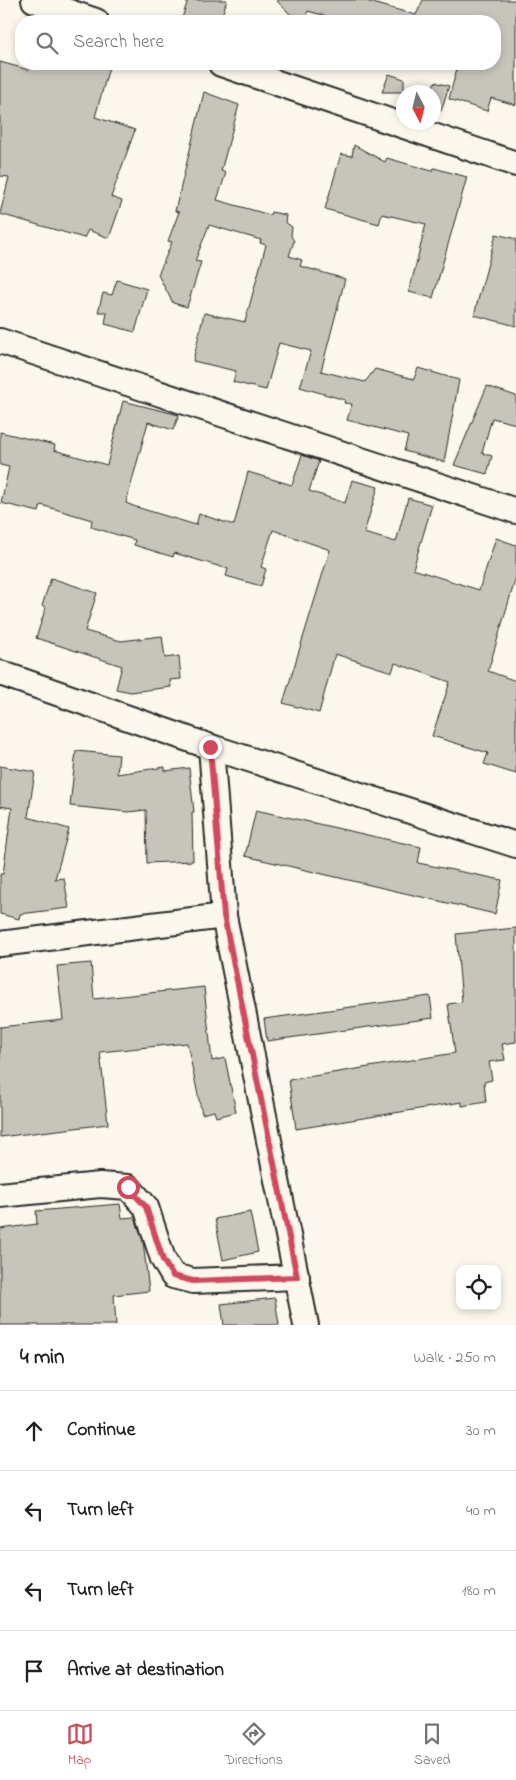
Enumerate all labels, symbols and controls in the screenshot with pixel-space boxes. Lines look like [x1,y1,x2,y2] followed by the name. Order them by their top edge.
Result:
[15,15,501,70] search box
[33,29,61,57] icon: search
[73,29,164,56] text: Search here
[396,85,441,130] north arrow
[199,736,222,759] route end
[117,1176,140,1199] route start
[456,1265,501,1310] map controls
[456,1265,501,1310] button: locate
[20,1343,64,1373] text: 4 min
[413,1346,496,1370] text: Walk · 250 m
[20,1417,48,1445] icon: ahead
[67,1417,135,1444] text: Continue
[466,1419,496,1443] text: 30 m
[20,1497,48,1525] icon: left
[67,1497,134,1524] text: Turn left
[466,1499,496,1523] text: 40 m
[20,1577,48,1605] icon: left
[67,1577,134,1604] text: Turn left
[462,1579,496,1603] text: 180 m
[20,1657,48,1685] icon: arrive
[67,1657,224,1684] text: Arrive at destination
[66,1720,94,1771] tab: Map
[225,1720,283,1771] tab: Directions
[414,1720,450,1771] tab: Saved

